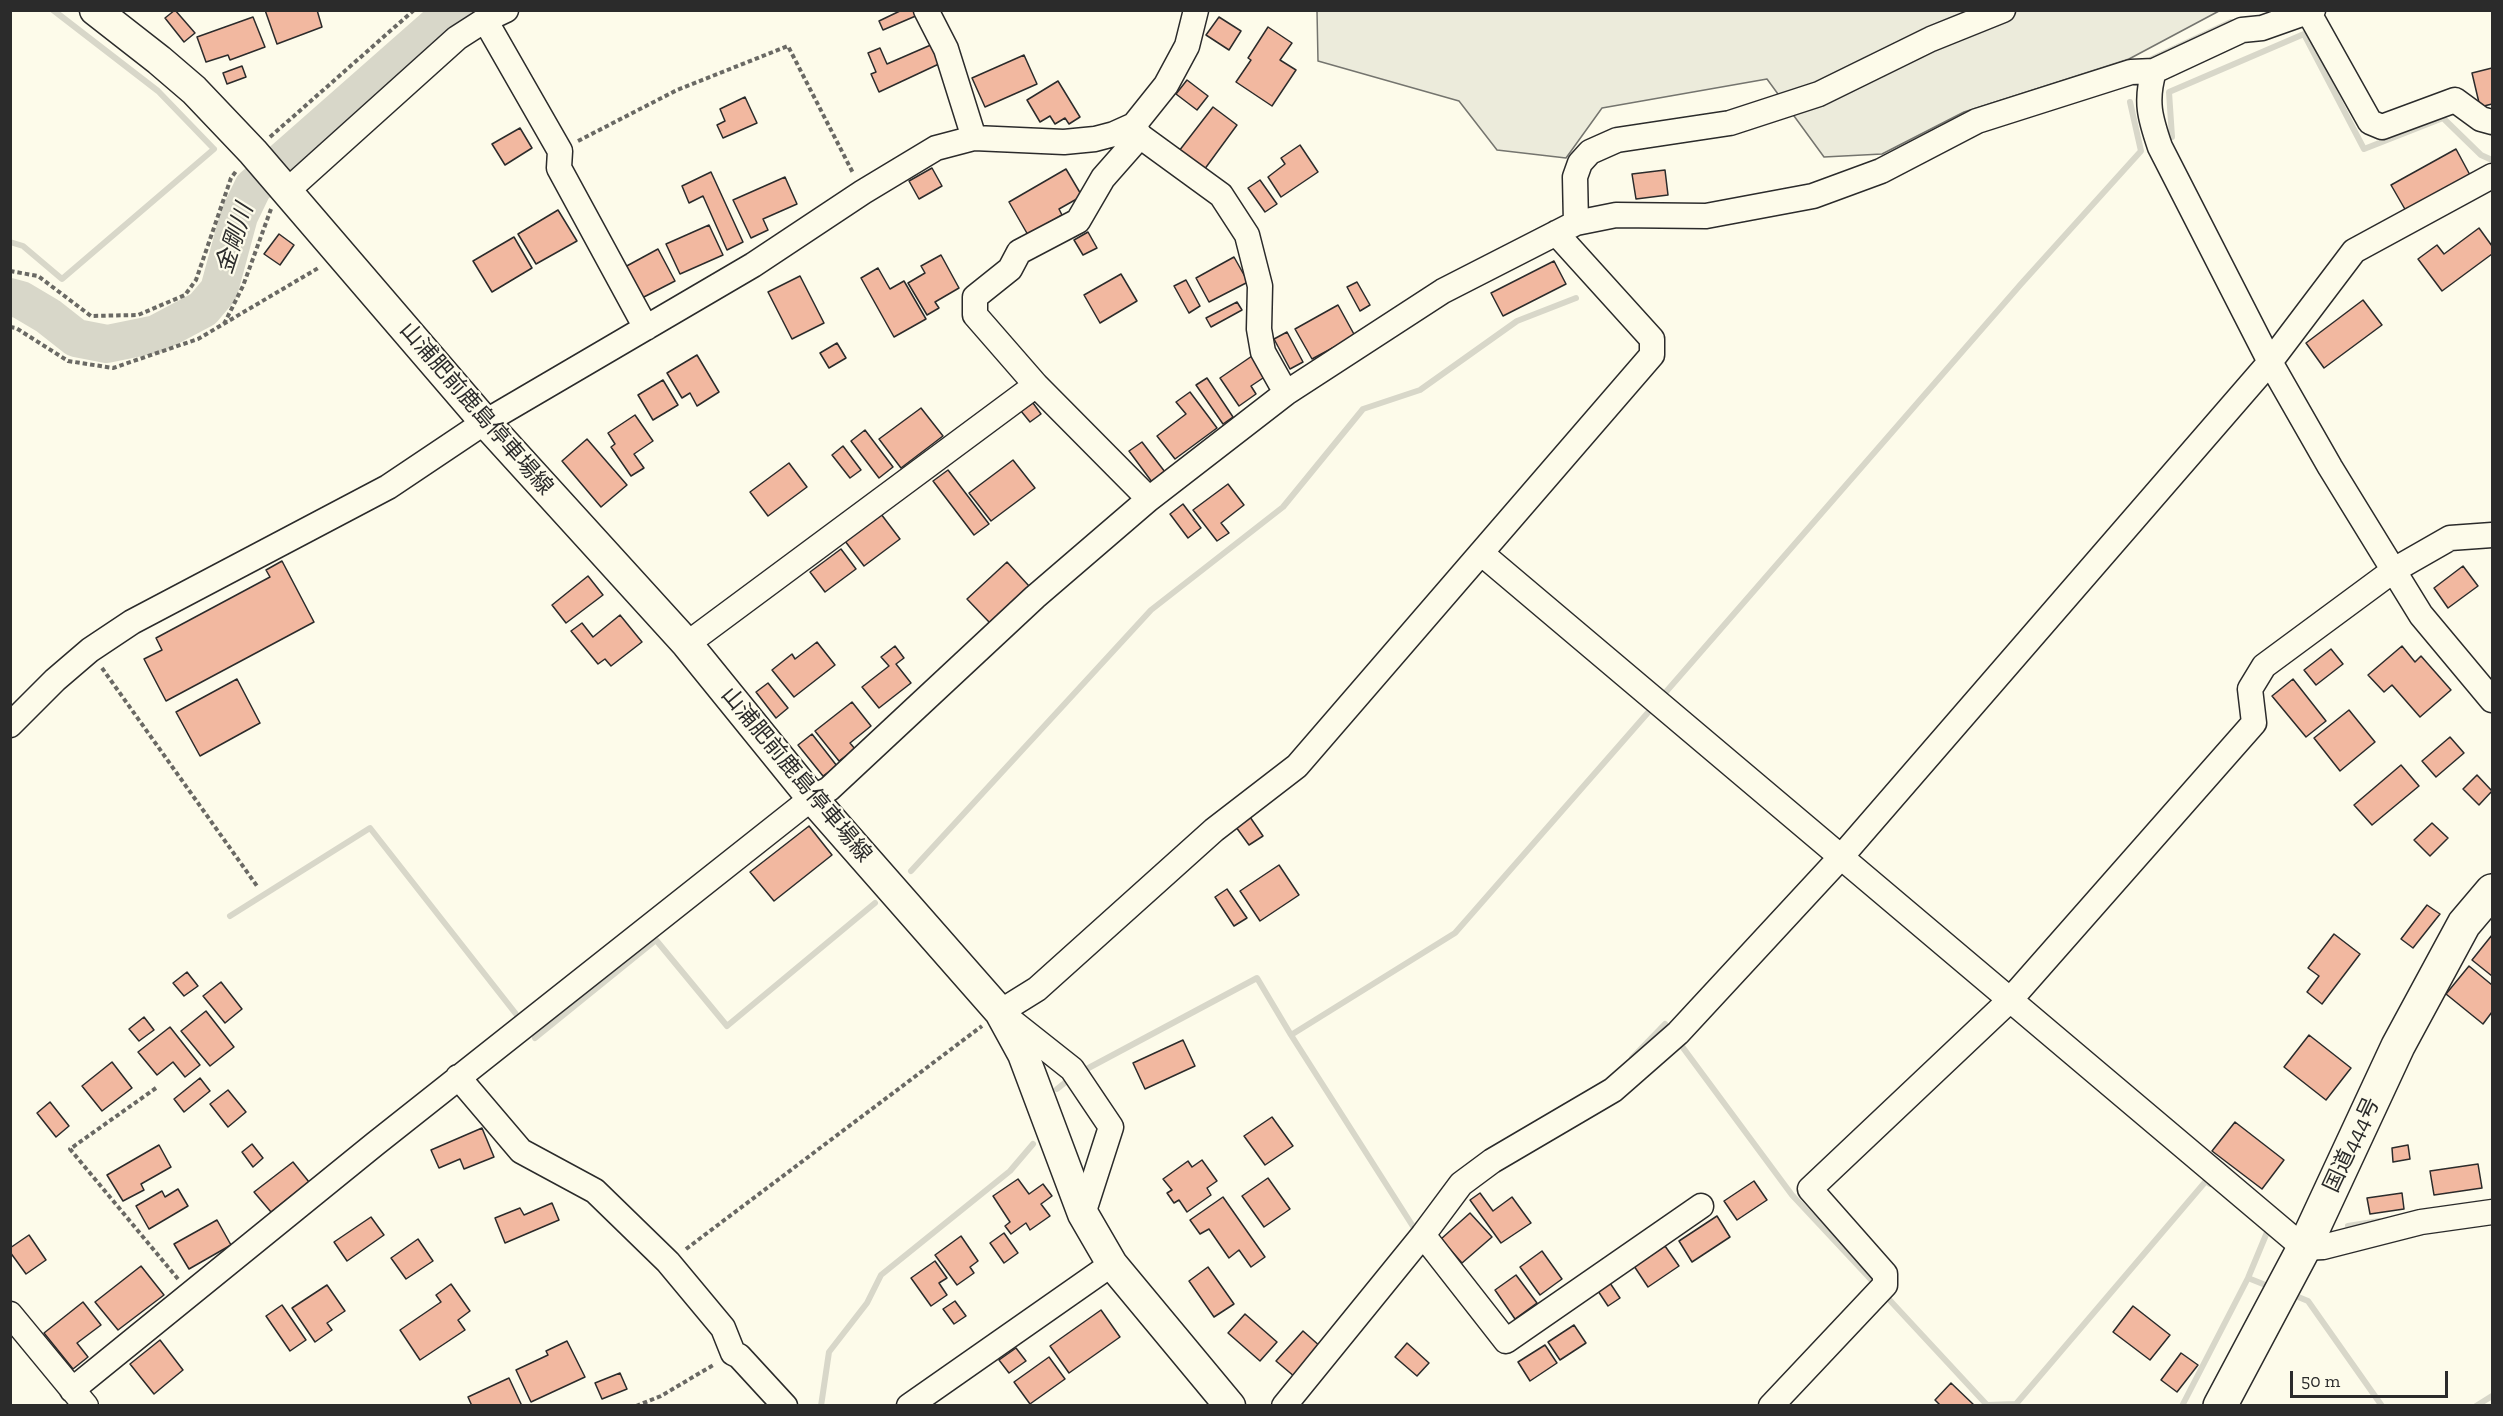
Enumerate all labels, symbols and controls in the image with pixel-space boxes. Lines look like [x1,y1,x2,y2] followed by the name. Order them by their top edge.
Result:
[210,200,260,278] water label: 金剛川
[394,317,558,501] street label: 山浦肥前鹿島停車場線
[715,682,877,868] street label: 山浦肥前鹿島停車場線
[2319,1093,2385,1197] street label: 国道444号
[2293,1359,2450,1397] scale bar
[2301,1370,2340,1392] text: 50 m

